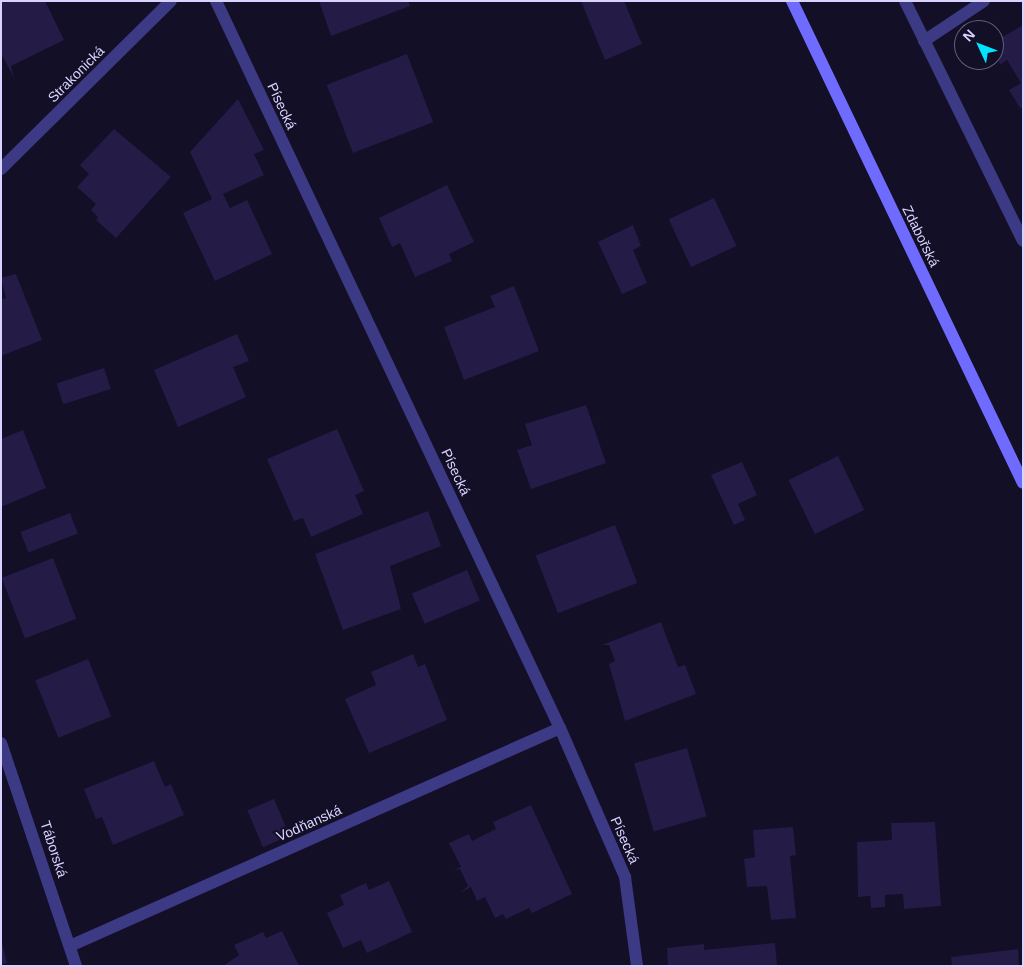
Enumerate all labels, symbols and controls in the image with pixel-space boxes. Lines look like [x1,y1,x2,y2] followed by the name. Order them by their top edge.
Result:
[954,20,1004,70] north arrow
[959,26,978,45] text: N
[44,42,108,106] street label: Strakonická
[264,80,300,132] street label: Písecká
[899,203,943,269] street label: Zdabořská
[438,446,474,498] street label: Písecká
[274,801,344,845] street label: Vodňanská
[607,814,643,866] street label: Písecká
[37,819,71,879] street label: Táborská

